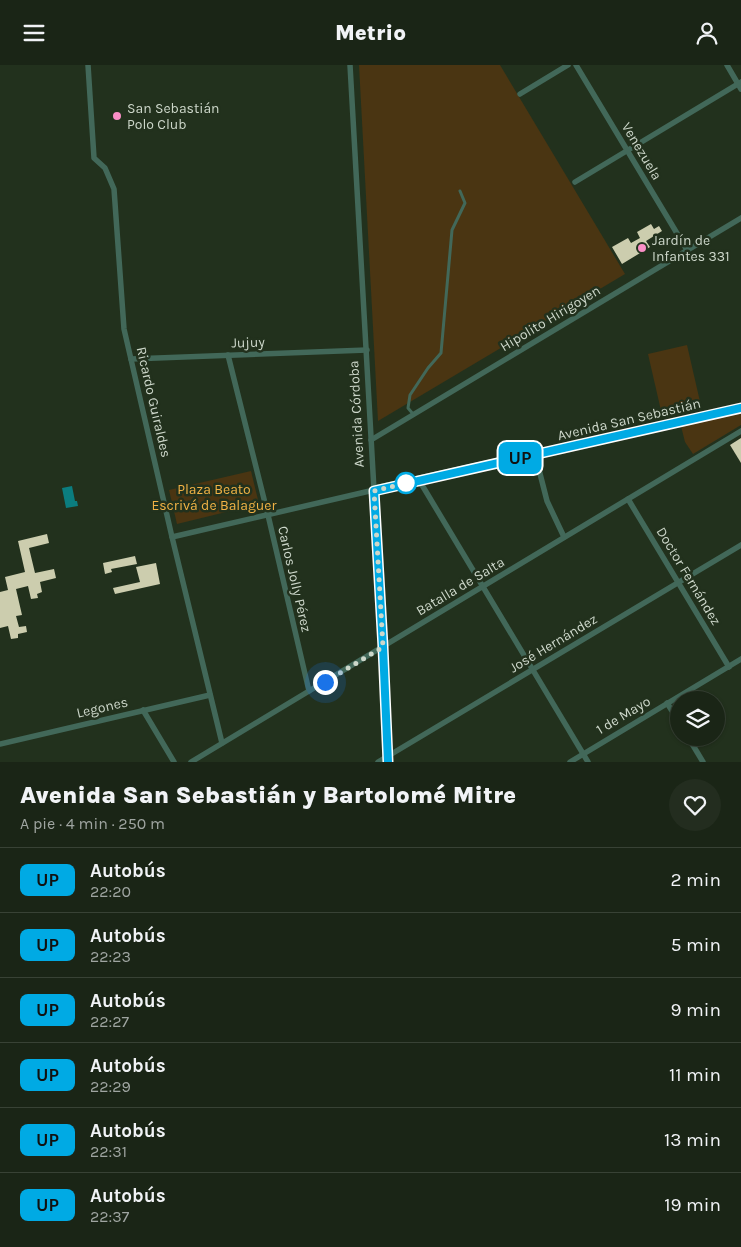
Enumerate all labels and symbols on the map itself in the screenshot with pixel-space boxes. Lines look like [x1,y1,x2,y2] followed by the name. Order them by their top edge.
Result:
[127,100,220,133] place label: San Sebastián Polo Club
[111,110,123,122] marker: San Sebastián Polo Club
[618,119,665,183] street label: Venezuela
[652,232,730,265] place label: Jardín de Infantes 331
[636,242,648,254] marker: Jardín de Infantes 331
[497,282,604,355] street label: Hipolito Hirigoyen
[231,333,266,352] street label: Jujuy
[132,345,175,459] street label: Ricardo Guiraldes
[345,360,368,468] street label: Avenida Córdoba
[556,395,702,444] street label: Avenida San Sebastián
[498,442,542,474] line badge: UP
[395,472,417,494] unlabelled marker
[151,481,278,514] park label: Plaza Beato Escrivá de Balaguer
[274,524,315,634] street label: Carlos Jolly Pérez
[653,524,725,628] street label: Doctor Fernández
[413,553,508,619] street label: Batalla de Salta
[506,611,600,676] street label: José Hernández
[313,670,338,695] your location
[75,693,130,722] street label: Legones
[593,693,654,738] street label: 1 de Mayo

